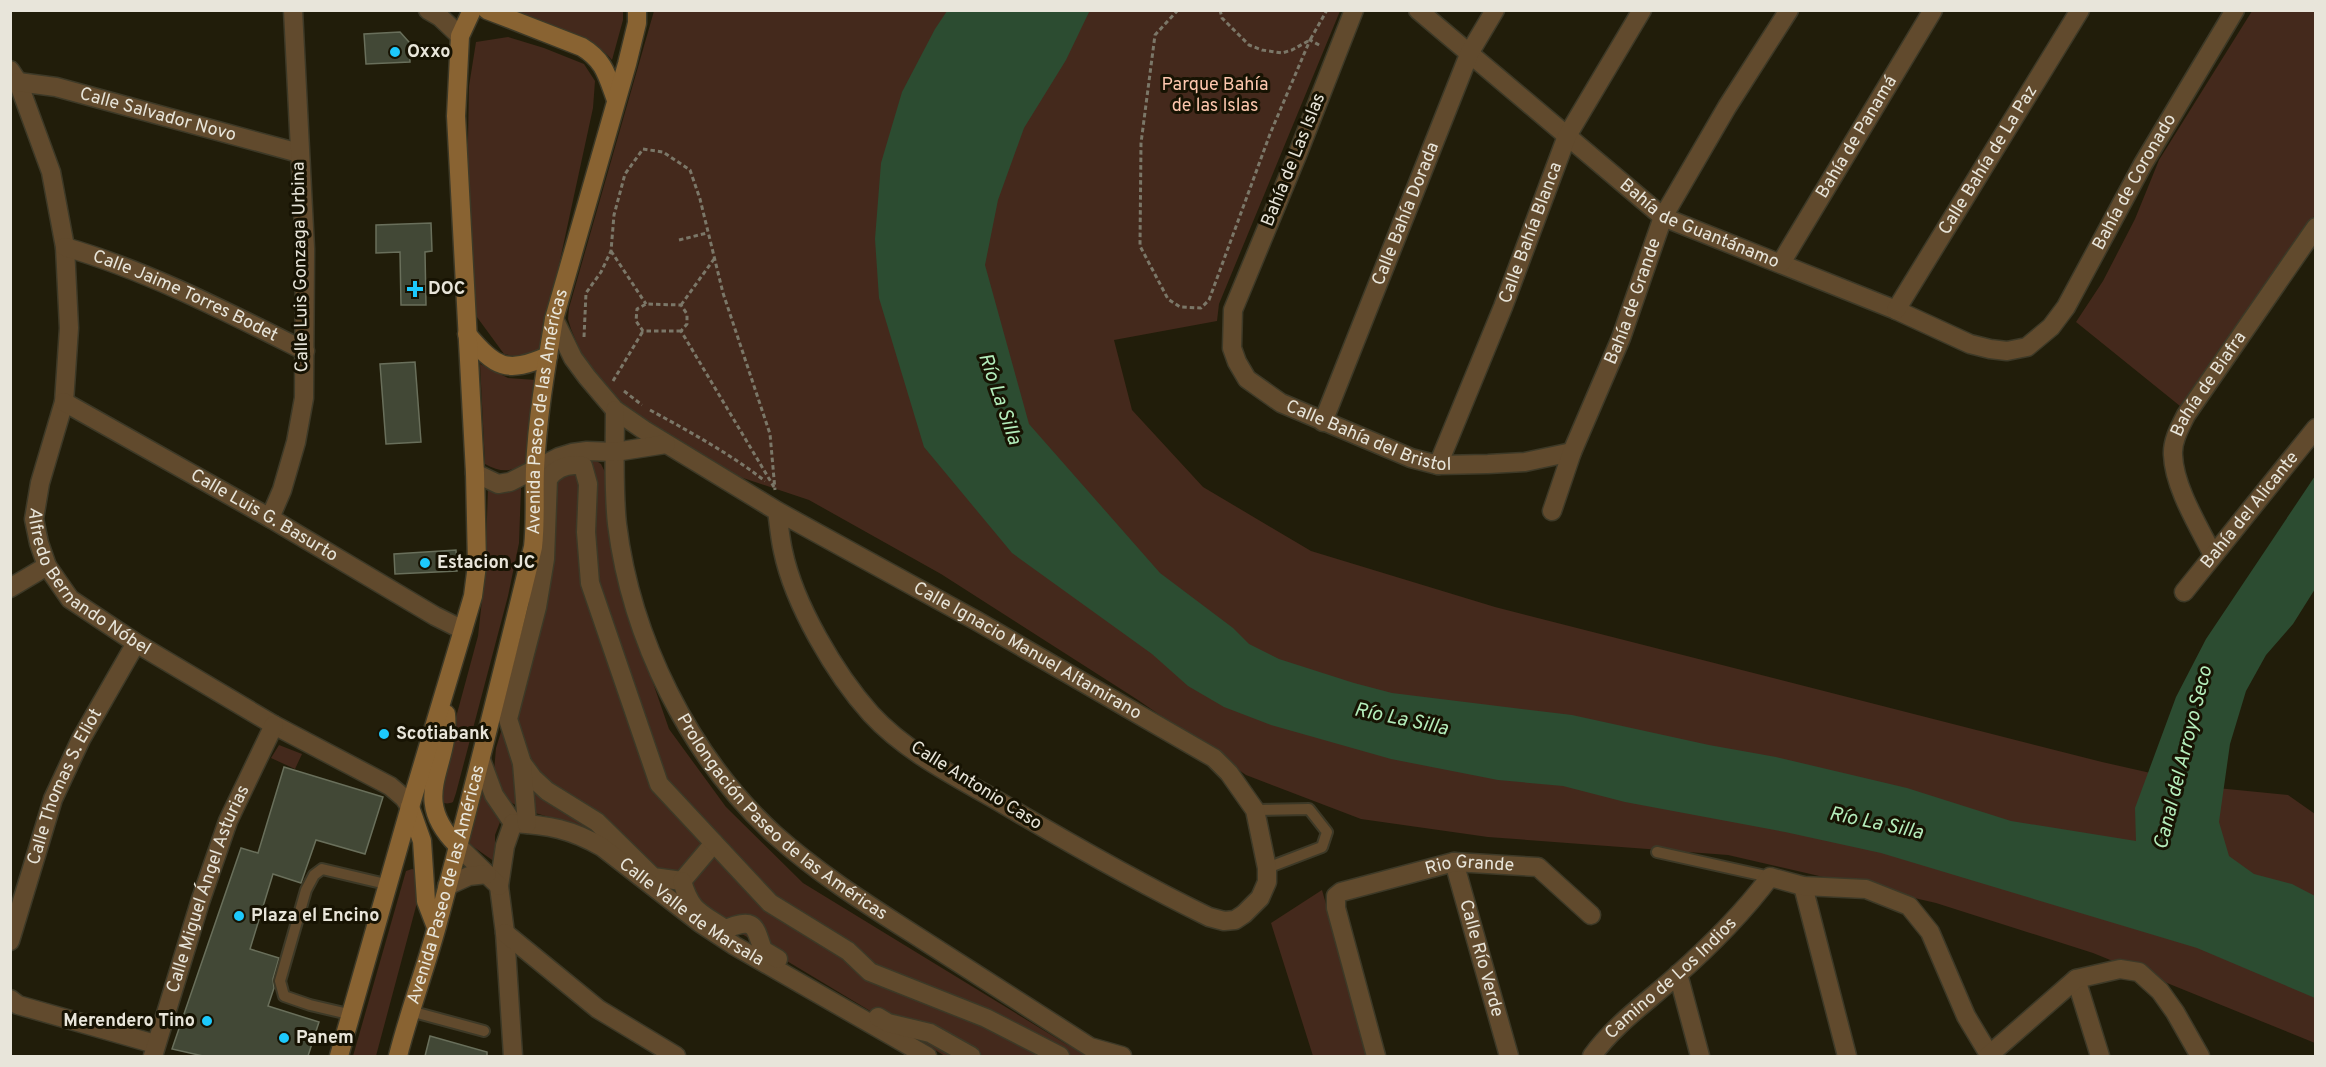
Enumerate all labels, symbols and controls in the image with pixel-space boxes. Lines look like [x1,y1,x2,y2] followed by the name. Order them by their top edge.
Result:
[407,41,450,64] place label: Oxxo
[388,45,402,59] marker: Oxxo
[1811,71,1902,203] street label: Bahía de Panamá
[1162,74,1268,118] park label: Parque Bahía de las Islas
[1933,81,2043,239] street label: Calle Bahía de La Paz
[77,82,239,147] street label: Calle Salvador Novo
[1257,90,1331,230] street label: Bahía de Las Islas
[2087,110,2182,254] street label: Bahía de Coronado
[1367,139,1445,289] street label: Calle Bahía Dorada
[1494,159,1568,307] street label: Calle Bahía Blanca
[288,161,314,373] street label: Calle Luis Gonzaga Urbina
[1615,174,1783,274] street label: Bahía de Guantánamo
[1599,235,1666,368] street label: Bahía de Grande
[90,245,282,347] street label: Calle Jaime Torres Bodet
[428,278,465,301] place label: DOC
[406,280,424,298] marker: DOC
[523,286,574,535] street label: Avenida Paseo de las Américas
[2166,327,2252,440] street label: Bahía de Biafra
[971,350,1027,449] water label: Río La Silla
[1282,395,1452,477] street label: Calle Bahía del Bristol
[2196,447,2304,574] street label: Bahía del Alicante
[186,464,342,567] street label: Calle Luis G. Basurto
[23,506,155,661] street label: Alfredo Bernando Nóbel
[437,552,535,575] place label: Estacion JC
[418,556,432,570] marker: Estacion JC
[909,577,1146,725] street label: Calle Ignacio Manuel Altamirano
[2149,663,2219,853] water label: Canal del Arroyo Seco
[1352,697,1451,743] water label: Río La Silla
[22,704,108,868] street label: Calle Thomas S. Eliot
[671,710,892,926] street label: Prolongación Paseo de las Américas
[396,723,490,746] place label: Scotiabank
[377,727,391,741] marker: Scotiabank
[906,736,1046,836] street label: Calle Antonio Caso
[402,762,490,1008] street label: Avenida Paseo de las Américas
[161,781,255,996] street label: Calle Miguel Ángel Asturias
[1827,801,1926,847] water label: Río La Silla
[1423,851,1515,881] street label: Rio Grande
[614,853,768,972] street label: Calle Valle de Marsala
[1454,897,1509,1019] street label: Calle Río Verde
[251,905,380,928] place label: Plaza el Encino
[232,909,246,923] marker: Plaza el Encino
[1600,912,1742,1044] street label: Camino de Los Indios
[63,1010,195,1033] place label: Merendero Tino
[200,1014,214,1028] marker: Merendero Tino
[296,1027,354,1050] place label: Panem
[277,1031,291,1045] marker: Panem

